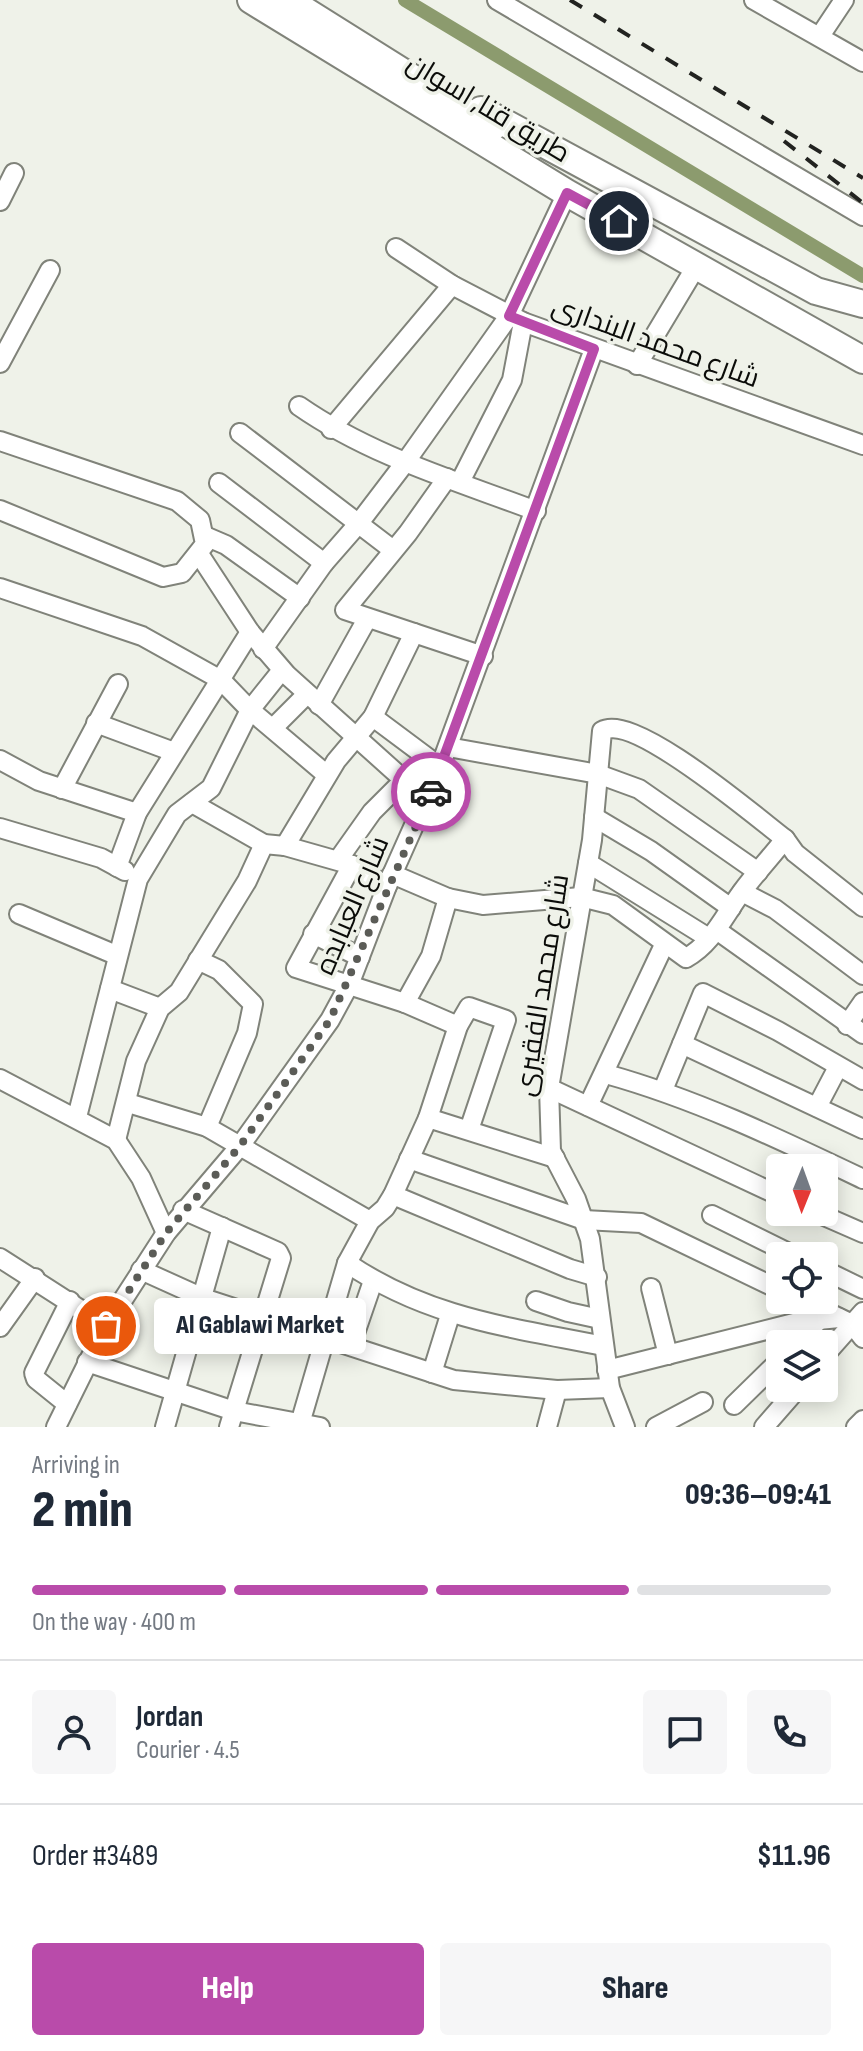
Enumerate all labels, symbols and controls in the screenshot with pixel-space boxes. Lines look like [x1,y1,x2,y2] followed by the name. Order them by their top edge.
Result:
[401,47,576,170] street label: طريق قنا, اسوان
[585,187,653,255] pin
[597,199,641,243] icon: home
[547,290,764,396] street label: شارع محمد البندارى
[391,752,471,832] courier
[409,770,453,814] icon: car
[308,831,397,980] street label: شارع العبابده
[509,872,577,1099] street label: شارع محمد الفقيرى
[766,1154,838,1226] north arrow
[766,1154,838,1402] map controls
[766,1242,838,1314] button: locate
[72,1292,140,1360] pin
[154,1298,366,1354] callout: Al Gablawi Market
[84,1304,128,1348] icon: bag
[176,1310,344,1341] text: Al Gablawi Market
[766,1330,838,1402] button: layers
[32,1450,120,1481] text: Arriving in
[685,1477,831,1513] text: 09:36–09:41
[32,1479,133,1542] text: 2 min
[32,1607,196,1638] text: On the way · 400 m
[32,1690,116,1774] button: person
[643,1690,727,1774] button: chat
[747,1690,831,1774] button: phone
[136,1699,203,1735] text: Jordan
[136,1735,240,1766] text: Courier · 4.5
[32,1838,158,1874] text: Order #3489
[757,1838,831,1874] text: $11.96
[32,1943,424,2035] button: Help
[440,1943,831,2035] button: Share

